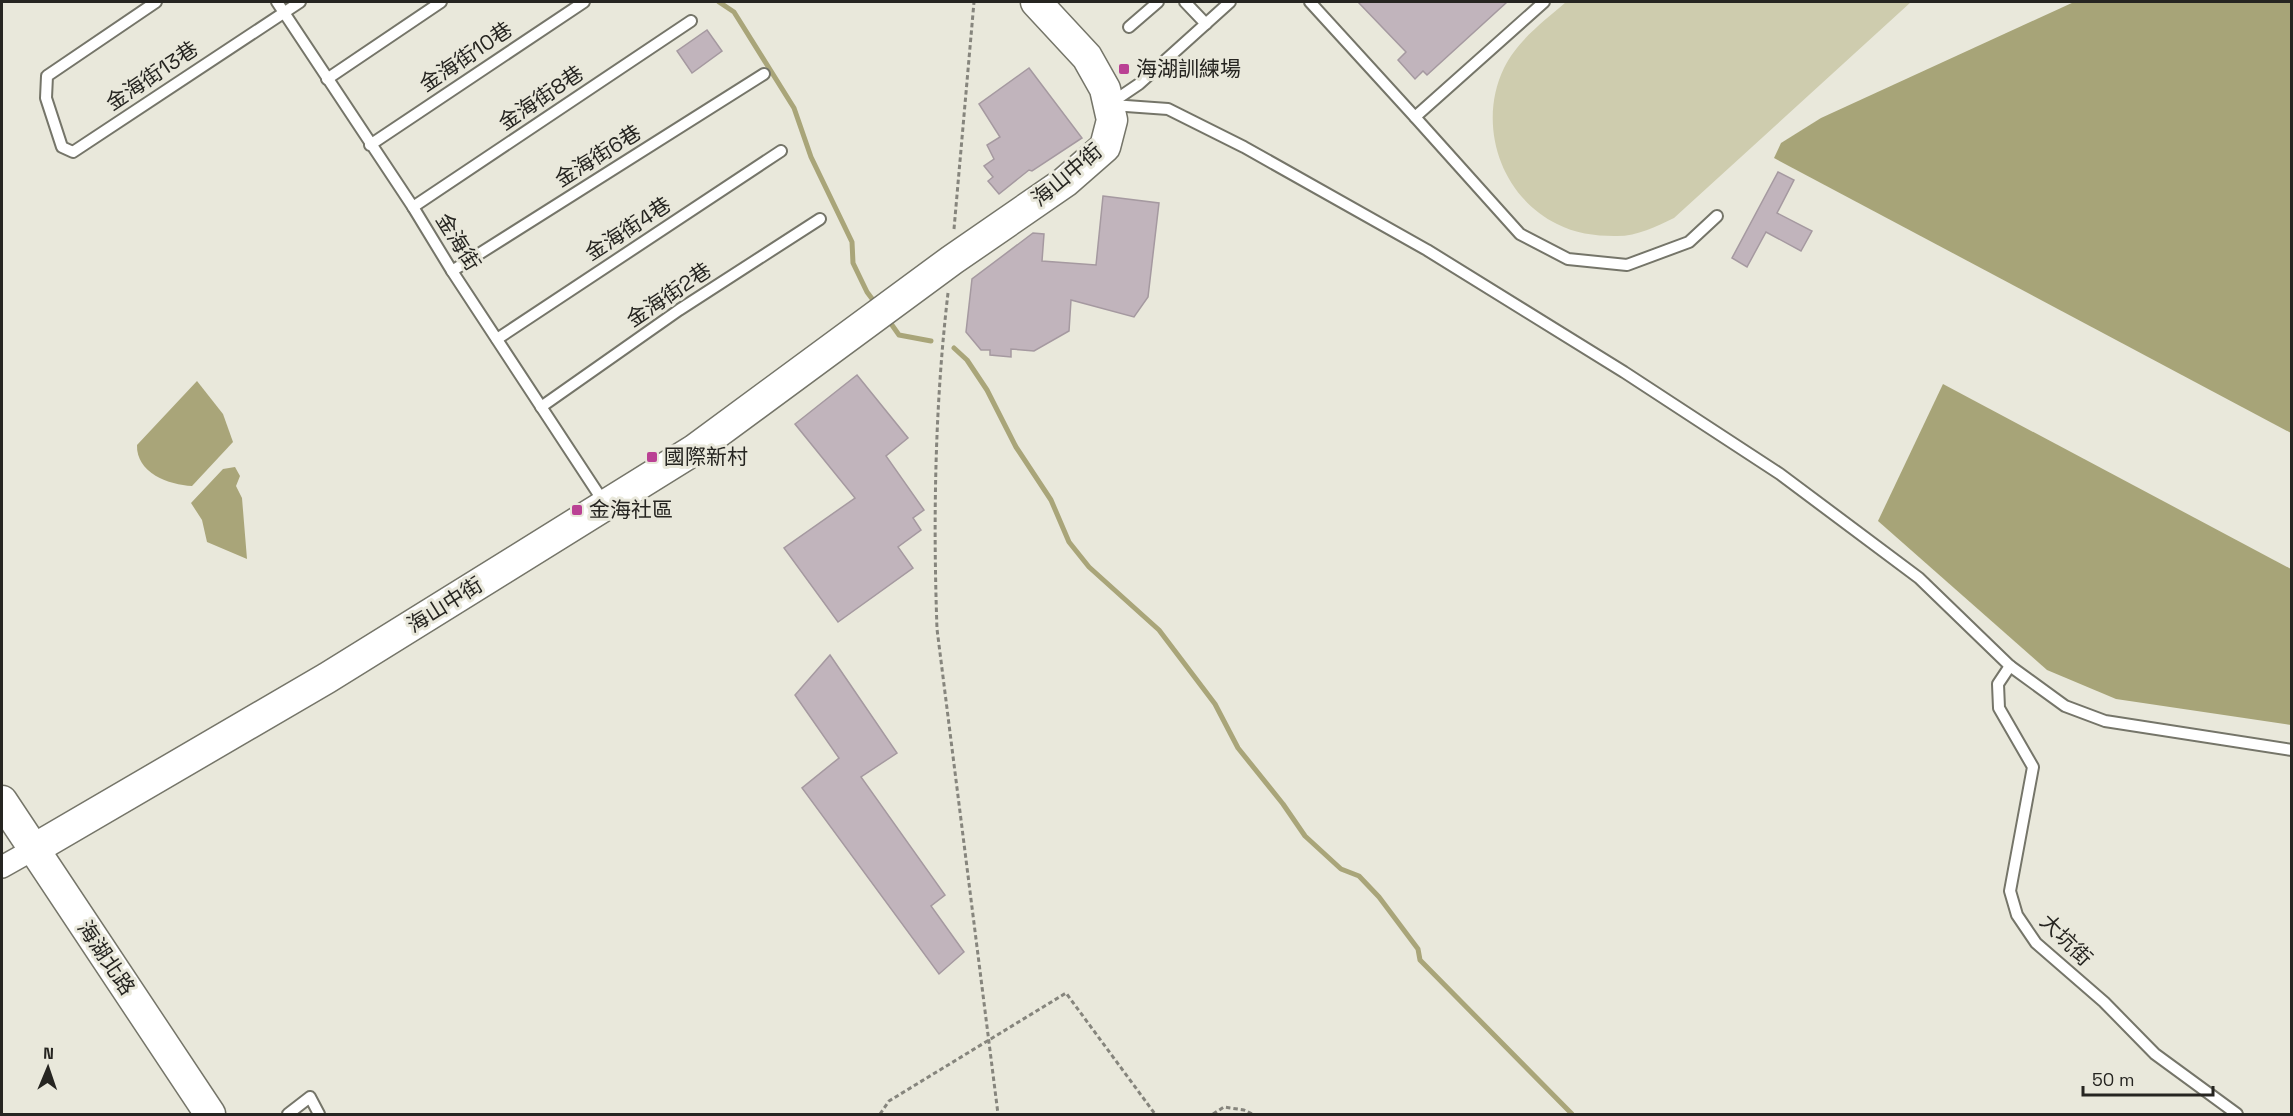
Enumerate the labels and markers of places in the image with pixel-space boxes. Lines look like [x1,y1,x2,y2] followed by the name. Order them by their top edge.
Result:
[1136,55,1241,82] place label: 海湖訓練場
[1117,62,1131,76] marker: 海湖訓練場
[664,443,748,470] place label: 國際新村
[645,450,659,464] marker: 國際新村
[589,496,673,523] place label: 金海社區
[570,503,584,517] marker: 金海社區

